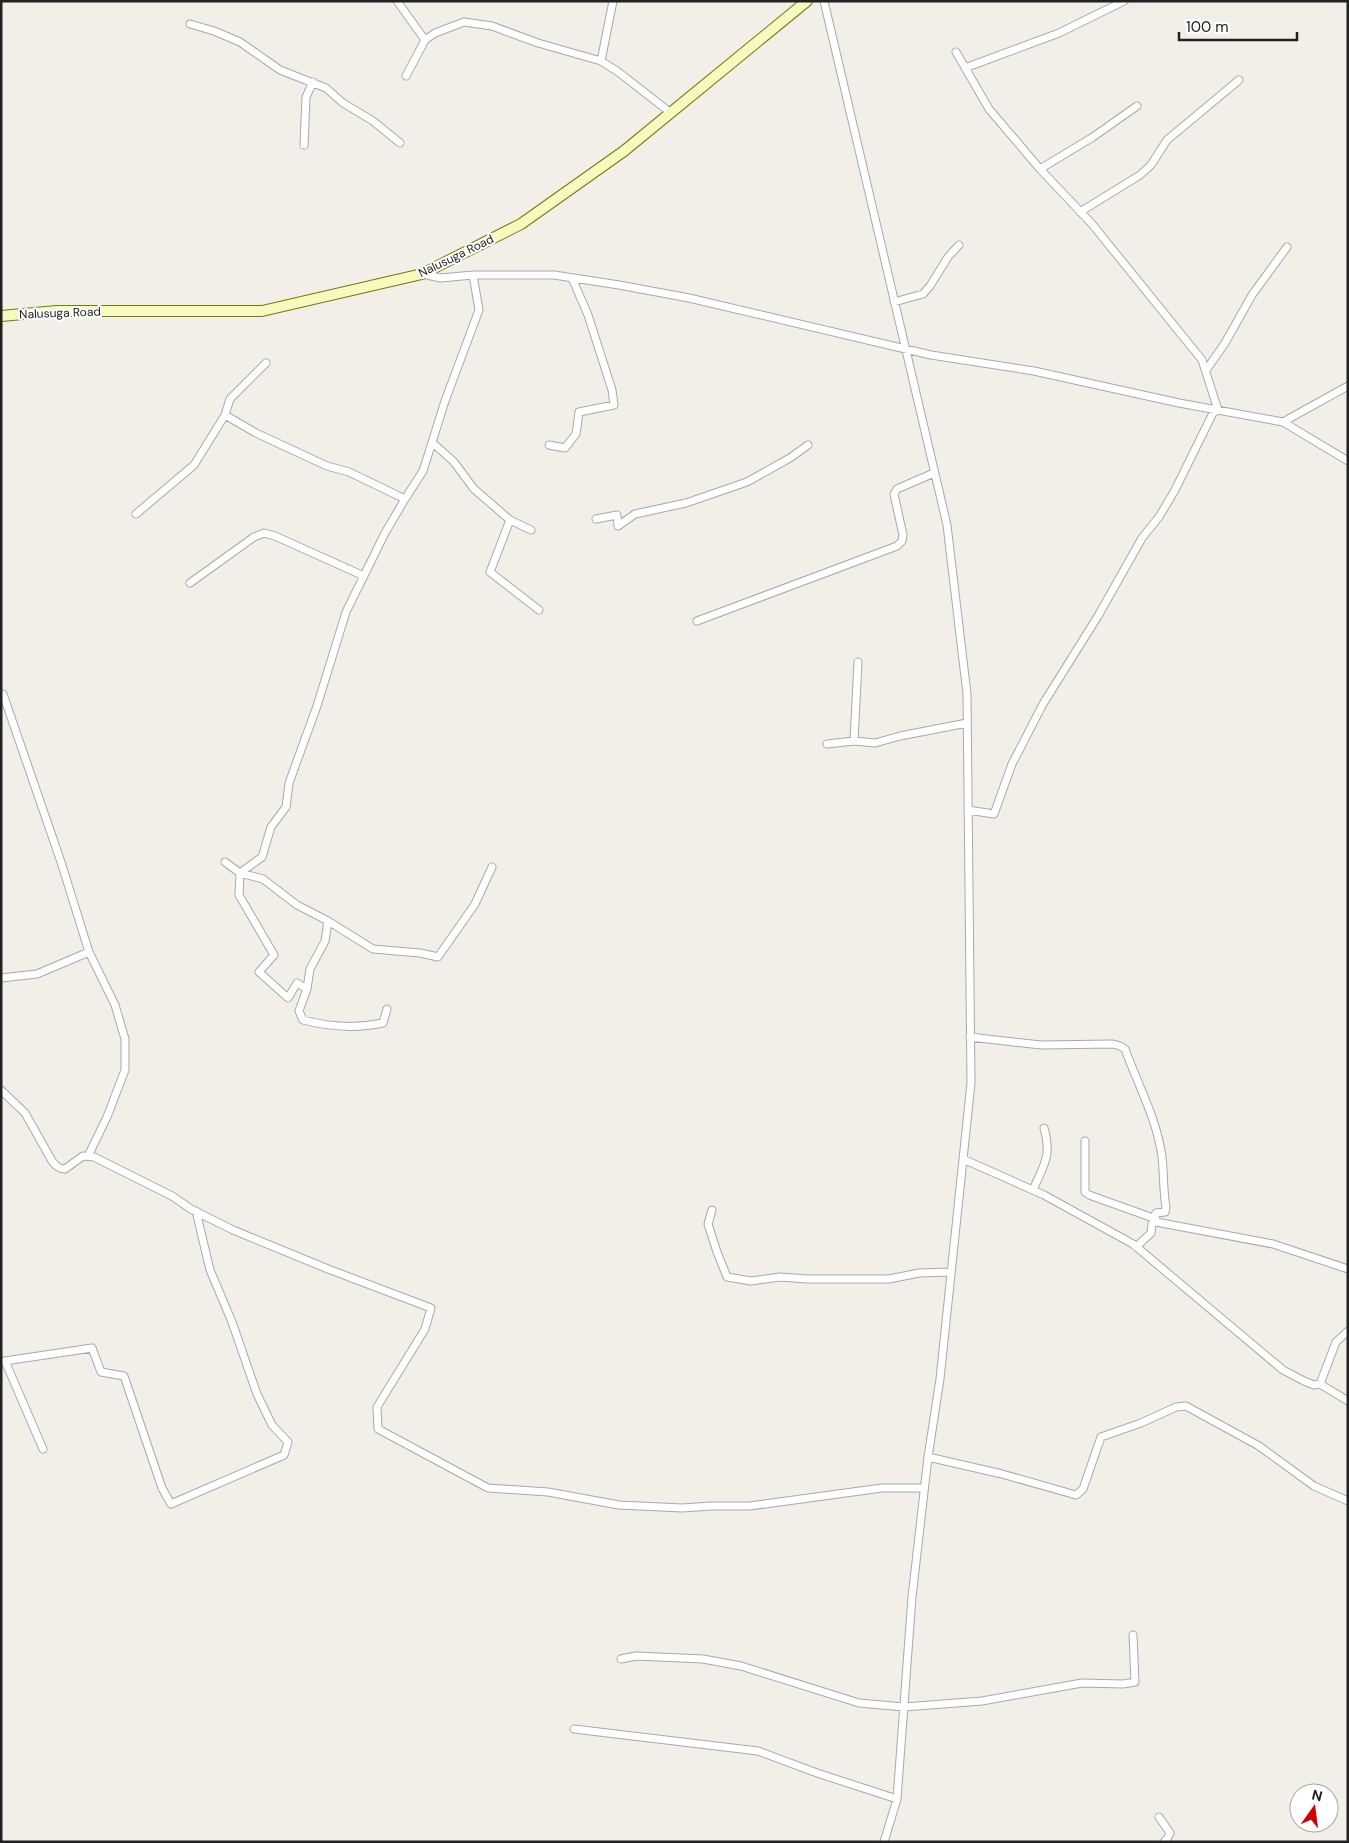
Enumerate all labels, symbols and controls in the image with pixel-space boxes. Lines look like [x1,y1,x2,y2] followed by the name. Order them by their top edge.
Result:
[1179,10,1296,42] scale bar
[1186,17,1229,37] text: 100 m
[416,231,496,281] street label: Nalusuga Road
[19,304,101,322] street label: Nalusuga Road
[1289,1783,1339,1833] north arrow
[1310,1785,1324,1805] text: N

